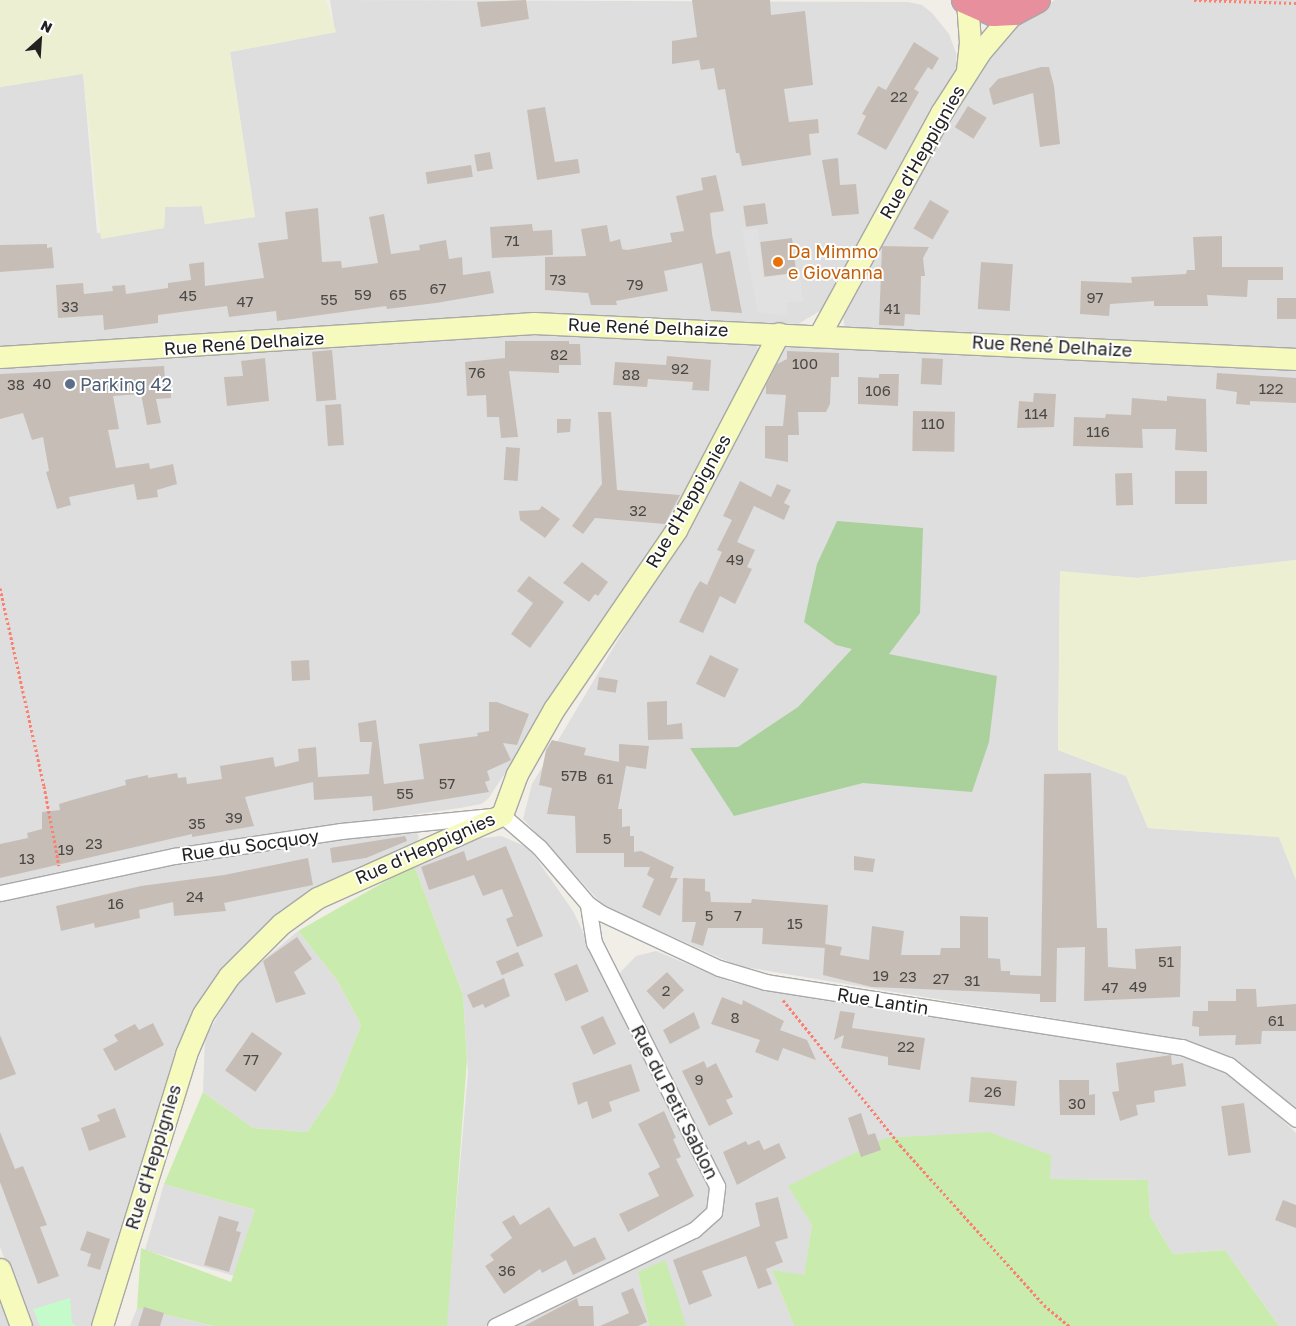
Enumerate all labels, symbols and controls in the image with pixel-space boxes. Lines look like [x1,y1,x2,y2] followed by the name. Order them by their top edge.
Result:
[15,15,65,65] north arrow
[38,16,55,36] text: N
[875,81,969,223] street label: Rue d'Heppignies
[890,88,908,106] house number: 22
[504,232,520,250] house number: 71
[788,241,883,284] place label: Da Mimmo e Giovanna
[772,256,784,268] marker: Da Mimmo e Giovanna
[550,271,566,289] house number: 73
[626,276,644,294] house number: 79
[429,280,447,298] house number: 67
[354,286,372,304] house number: 59
[389,286,407,304] house number: 65
[179,287,197,305] house number: 45
[1086,289,1104,307] house number: 97
[320,291,338,309] house number: 55
[236,293,254,311] house number: 47
[61,298,79,316] house number: 33
[884,300,900,318] house number: 41
[567,313,729,341] street label: Rue René Delhaize
[163,327,325,359] street label: Rue René Delhaize
[971,331,1133,361] street label: Rue René Delhaize
[550,346,568,364] house number: 82
[792,355,818,373] house number: 100
[671,360,689,378] house number: 92
[468,364,486,382] house number: 76
[622,366,640,384] house number: 88
[80,373,172,395] place label: Parking 42
[33,375,51,393] house number: 40
[7,376,25,394] house number: 38
[64,378,76,390] marker: Parking 42
[1259,380,1283,398] house number: 122
[865,382,891,400] house number: 106
[1024,405,1048,423] house number: 114
[921,415,945,433] house number: 110
[1086,423,1110,441] house number: 116
[641,430,735,572] street label: Rue d'Heppignies
[629,502,647,520] house number: 32
[726,551,744,569] house number: 49
[561,767,587,785] house number: 57B
[597,770,613,788] house number: 61
[439,775,455,793] house number: 57
[396,785,414,803] house number: 55
[352,807,498,889] street label: Rue d'Heppignies
[225,809,243,827] house number: 39
[188,815,206,833] house number: 35
[180,825,320,865] street label: Rue du Socquoy
[603,830,611,848] house number: 5
[85,835,103,853] house number: 23
[58,841,74,859] house number: 19
[19,850,35,868] house number: 13
[186,888,204,906] house number: 24
[108,895,124,913] house number: 16
[705,907,713,925] house number: 5
[734,907,742,925] house number: 7
[787,915,803,933] house number: 15
[1158,953,1174,971] house number: 51
[873,967,889,985] house number: 19
[899,968,917,986] house number: 23
[933,970,949,988] house number: 27
[964,972,980,990] house number: 31
[1129,978,1147,996] house number: 49
[1101,979,1119,997] house number: 47
[662,982,670,1000] house number: 2
[836,983,930,1019] street label: Rue Lantin
[730,1009,740,1027] house number: 8
[1268,1012,1284,1030] house number: 61
[627,1021,723,1183] street label: Rue du Petit Sablon
[897,1038,915,1056] house number: 22
[243,1051,259,1069] house number: 77
[694,1071,704,1089] house number: 9
[121,1082,185,1232] street label: Rue d'Heppignies
[984,1083,1002,1101] house number: 26
[1068,1095,1086,1113] house number: 30
[498,1262,516,1280] house number: 36

